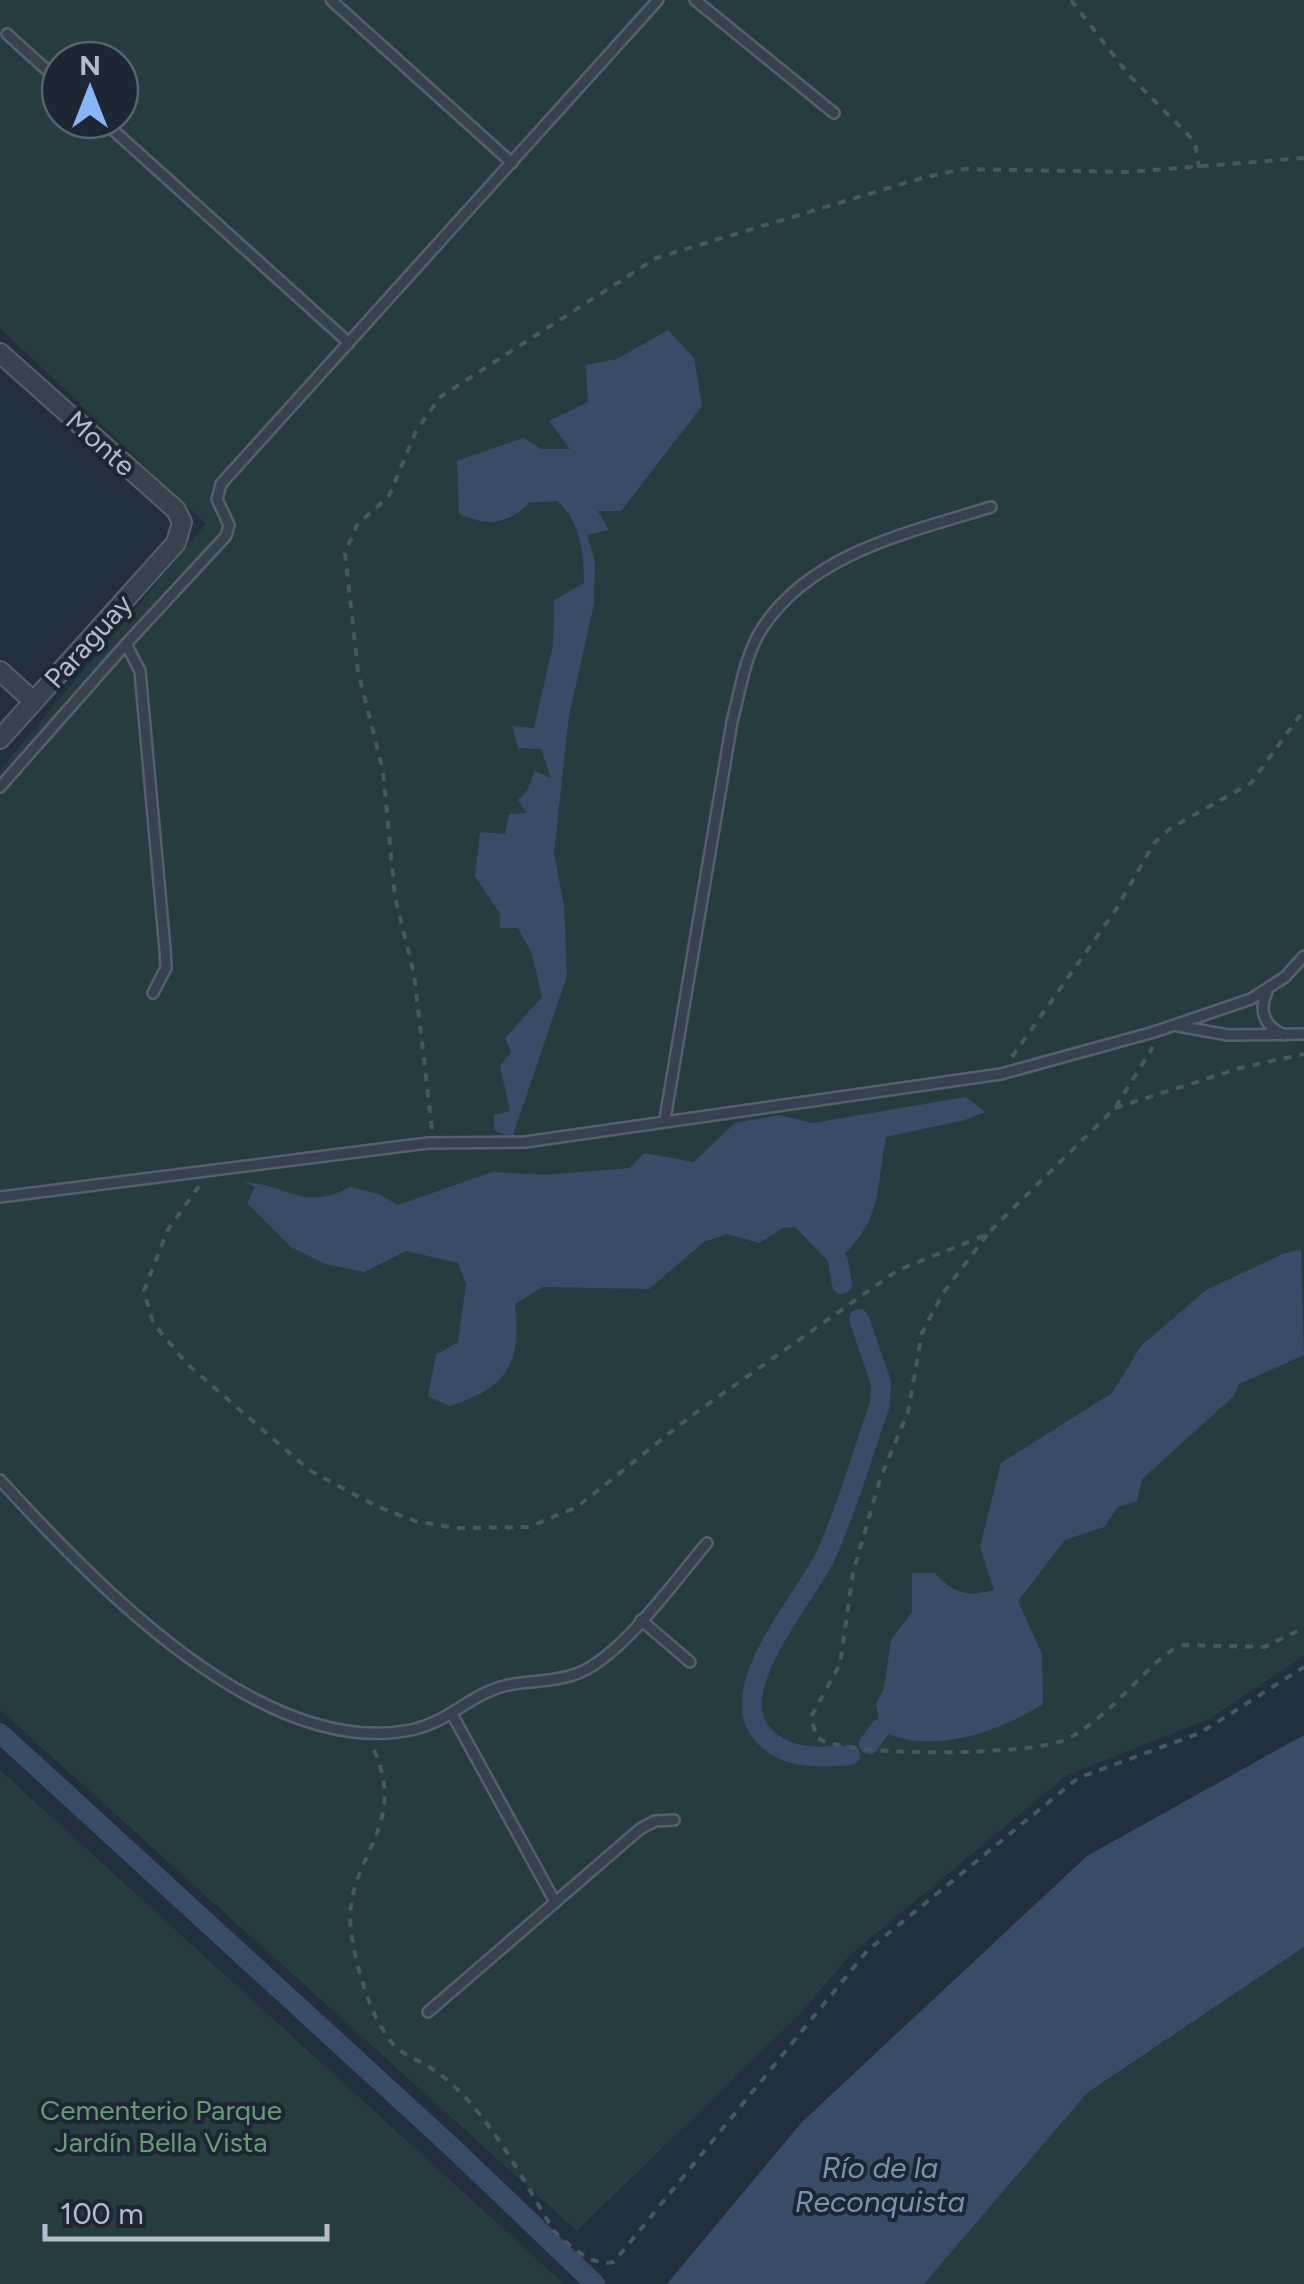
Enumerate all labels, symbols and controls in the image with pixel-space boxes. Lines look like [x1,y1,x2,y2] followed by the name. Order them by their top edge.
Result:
[40,40,140,140] north arrow
[79,48,101,82] text: N
[59,403,143,483] street label: Monte
[37,587,139,695] street label: Paraguay
[40,2093,282,2159] park label: Cementerio Parque Jardín Bella Vista
[795,2149,965,2220] water label: Río de la Reconquista
[45,2179,328,2241] scale bar
[60,2195,144,2232] text: 100 m

